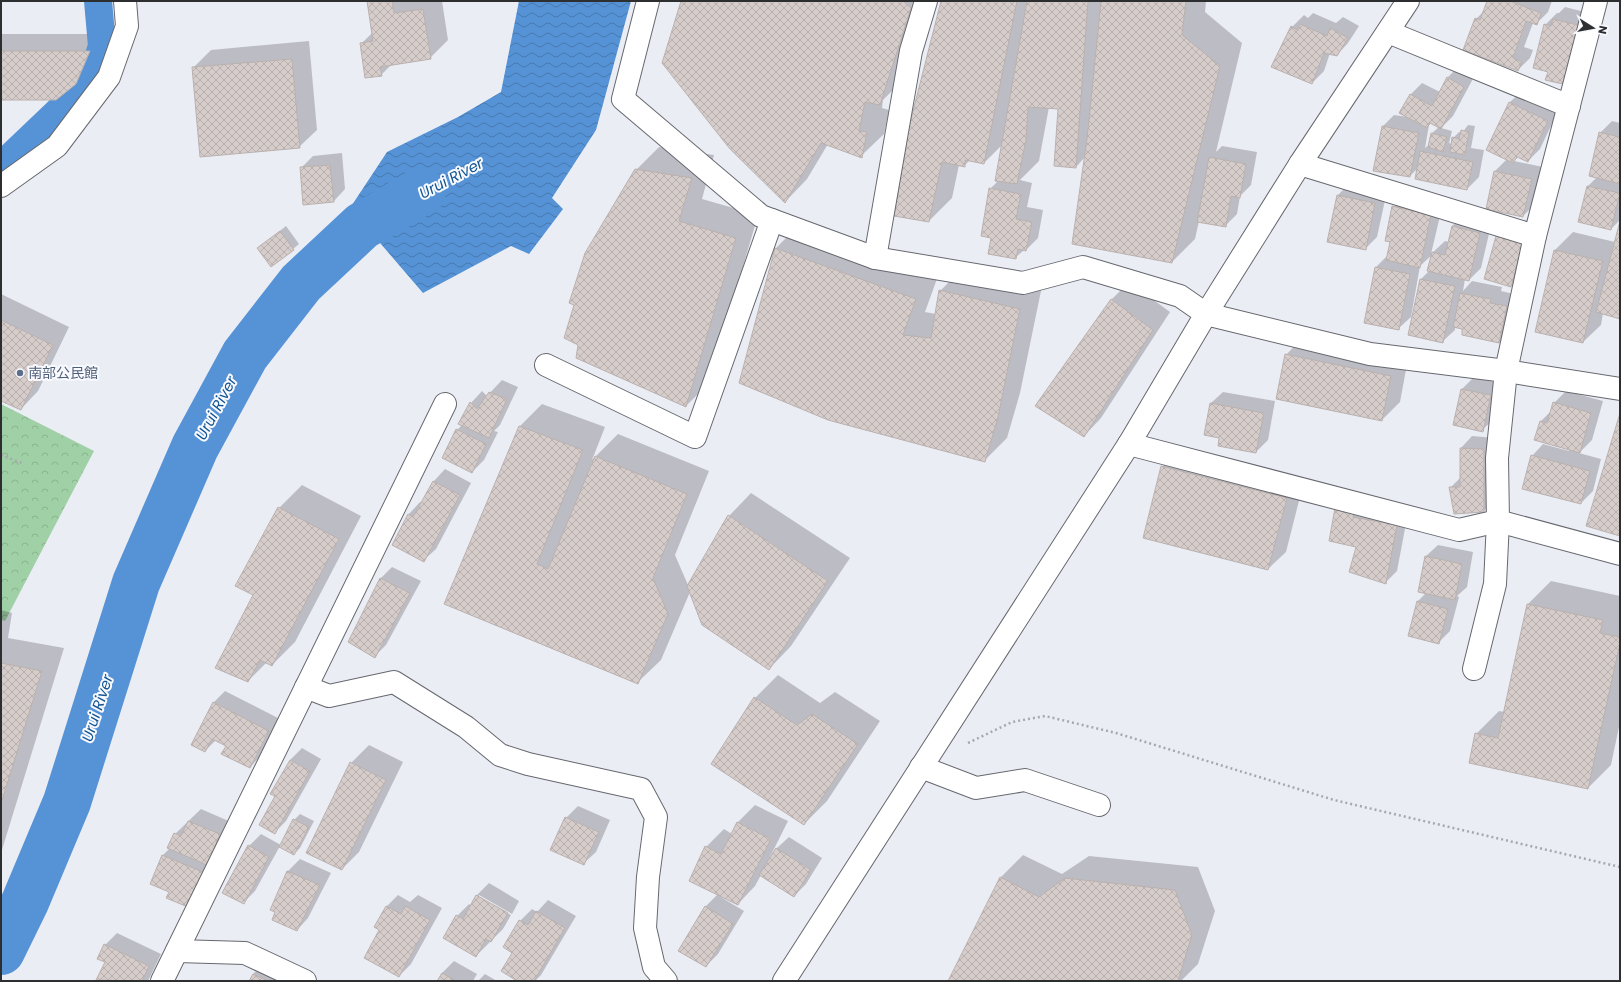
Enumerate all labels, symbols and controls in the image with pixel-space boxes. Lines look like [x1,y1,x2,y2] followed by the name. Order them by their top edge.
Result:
[1573,8,1613,48] north arrow
[1594,24,1611,35] text: N
[415,152,487,204] water label: Urui River
[28,363,98,383] place label: 南部公民館
[15,368,25,378] marker: 南部公民館
[190,372,242,444] water label: Urui River
[76,671,118,744] water label: Urui River

